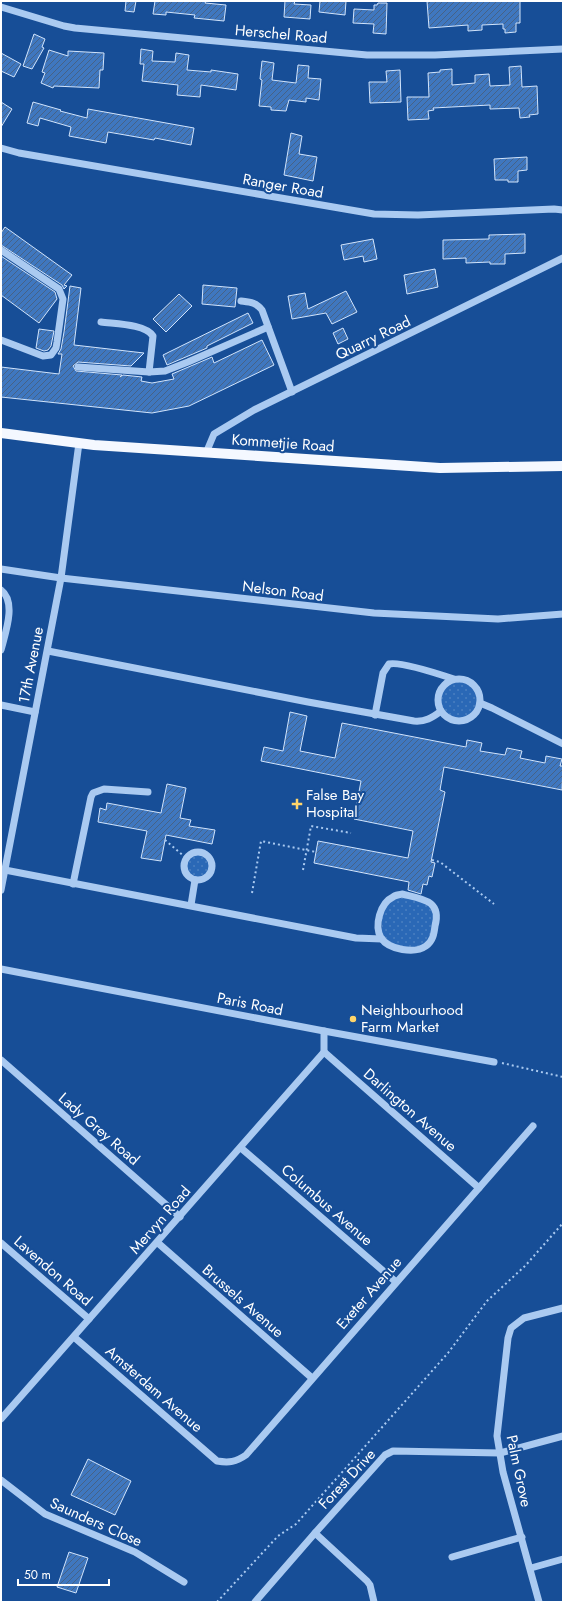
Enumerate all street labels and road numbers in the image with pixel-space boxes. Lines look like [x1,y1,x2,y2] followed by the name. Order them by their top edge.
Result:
[234,19,328,49] street label: Herschel Road
[241,168,325,204] street label: Ranger Road
[332,310,414,366] street label: Quarry Road
[231,428,335,458] street label: Kommetjie Road
[241,575,325,607] street label: Nelson Road
[13,625,49,705] street label: 17th Avenue
[215,987,285,1021] street label: Paris Road
[359,1063,462,1157] street label: Darlington Avenue
[54,1088,144,1170] street label: Lady Grey Road
[276,1159,378,1251] street label: Columbus Avenue
[124,1181,196,1259] street label: Mervyn Road
[9,1231,97,1311] street label: Lavendon Road
[331,1252,407,1334] street label: Exeter Avenue
[197,1259,289,1343] street label: Brussels Avenue
[100,1340,208,1438] street label: Amsterdam Avenue
[501,1433,537,1509] street label: Palm Grove
[313,1444,381,1514] street label: Forest Drive
[46,1492,146,1552] street label: Saunders Close

